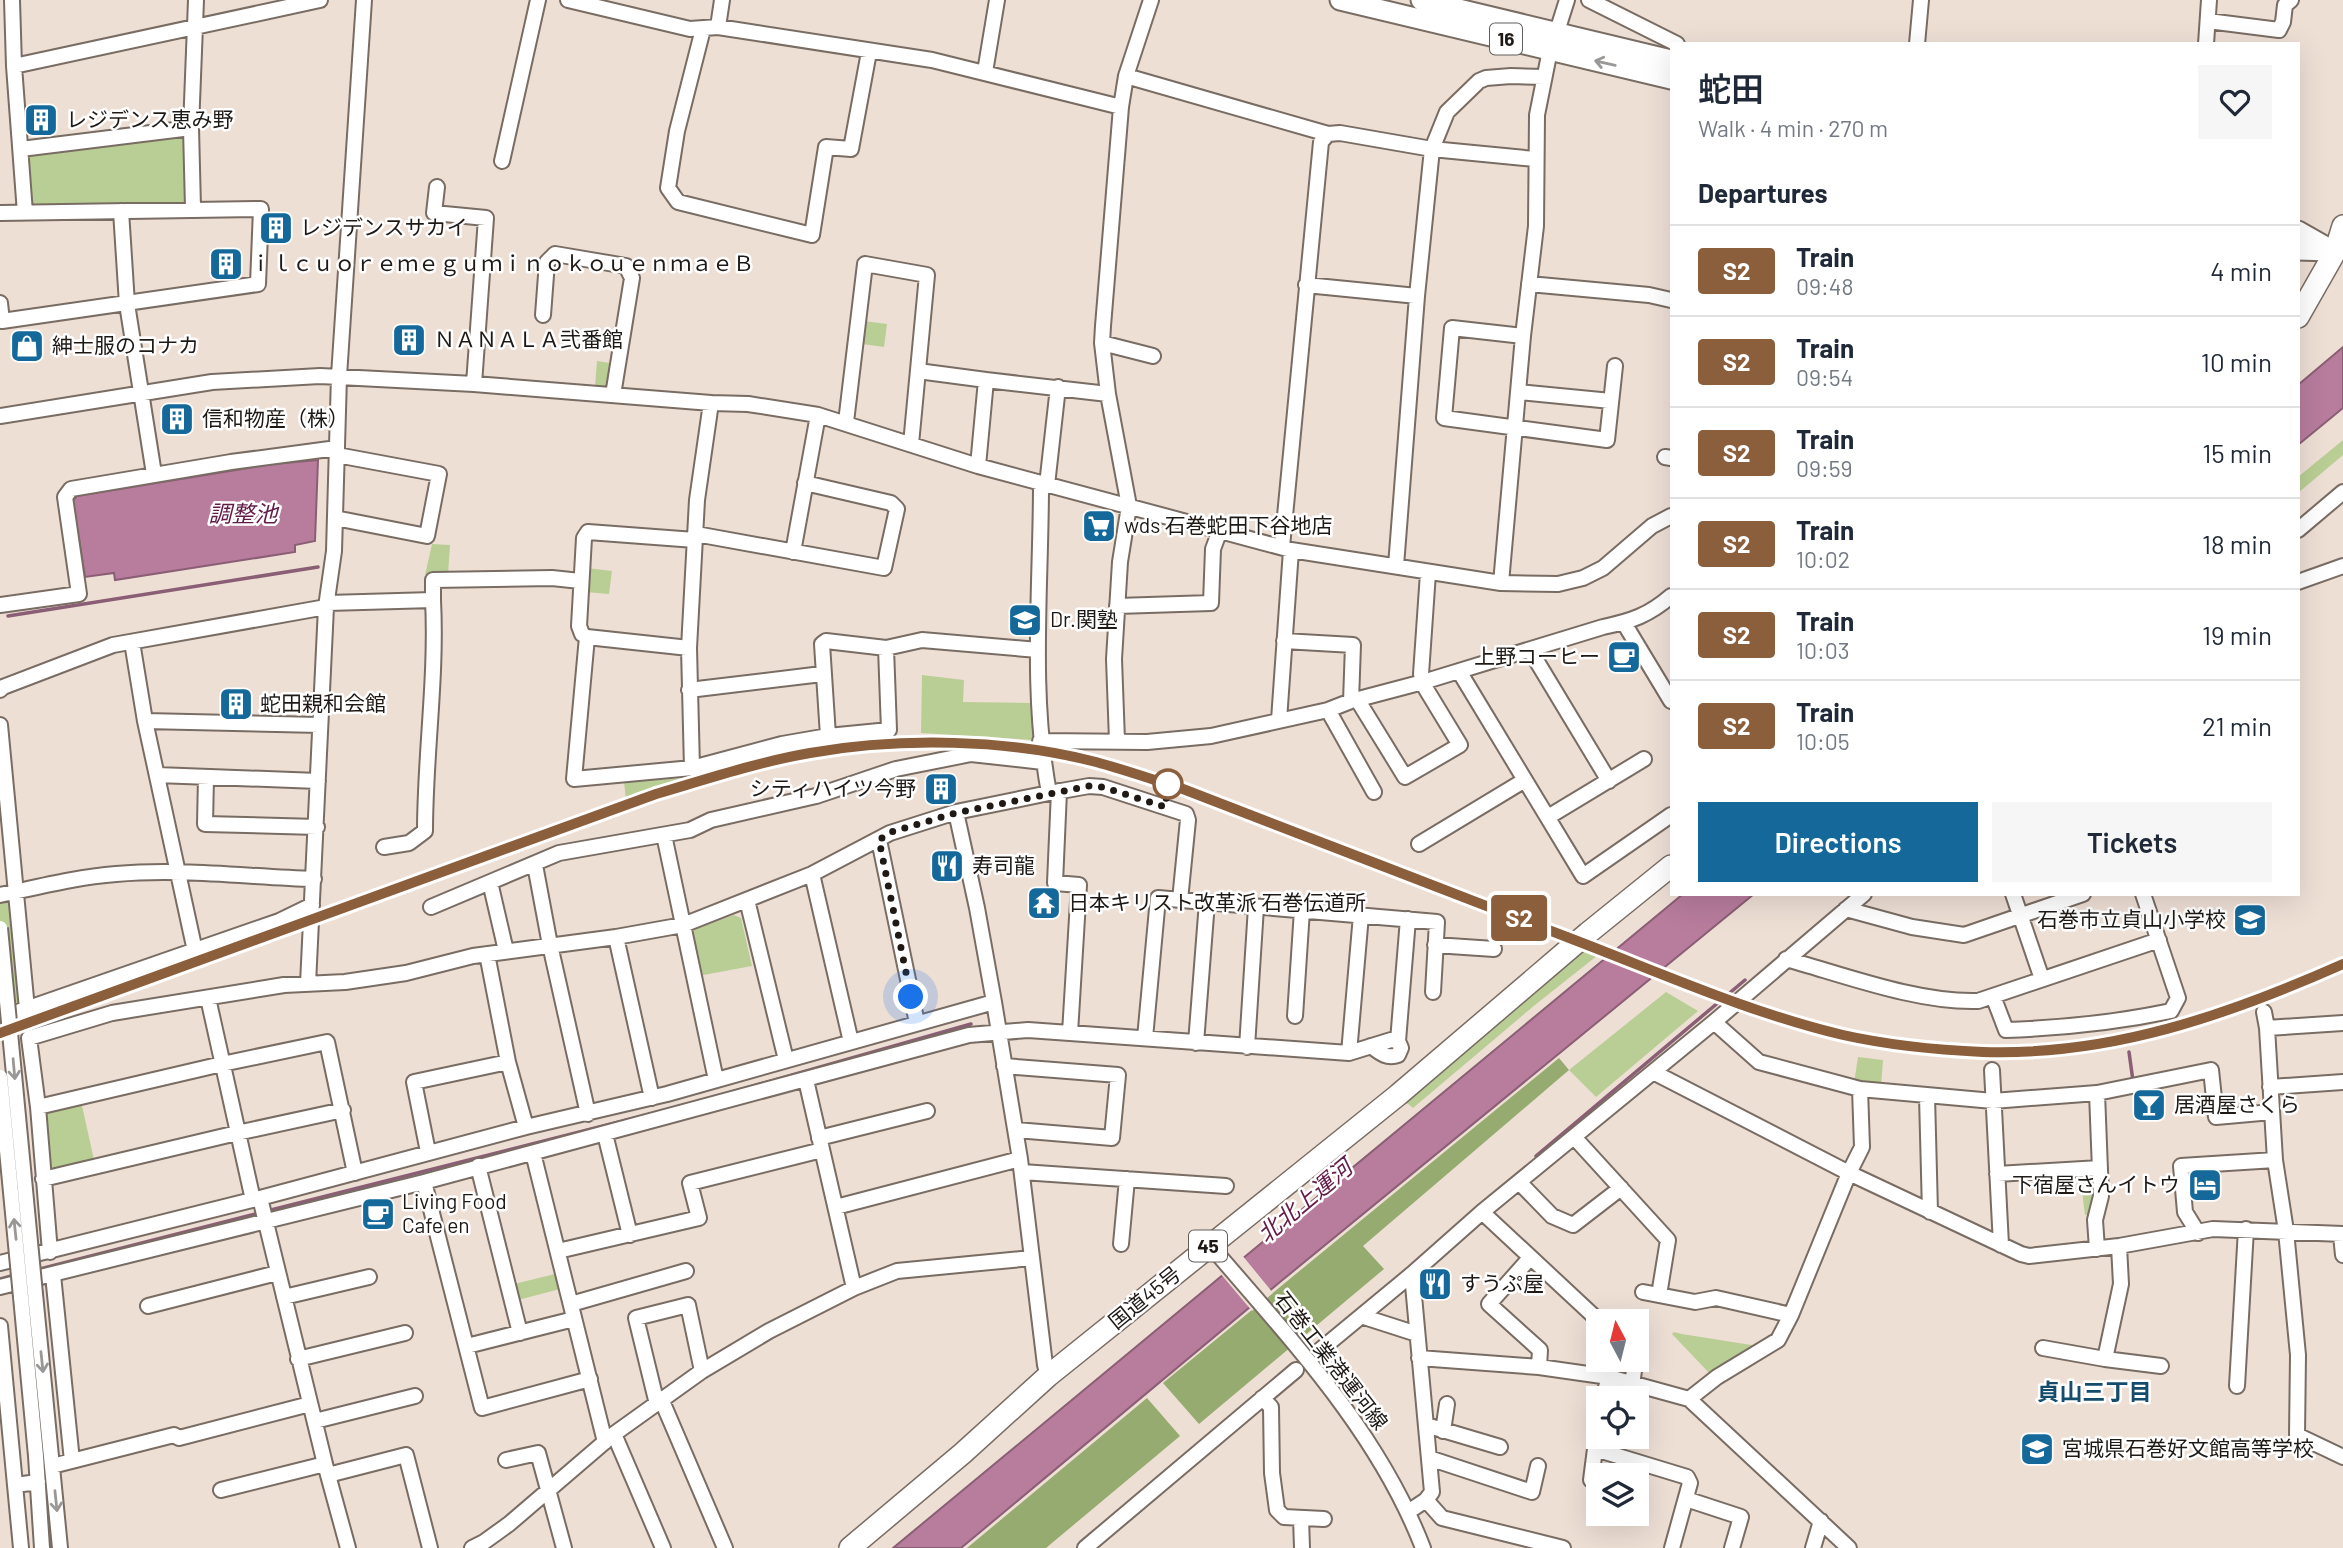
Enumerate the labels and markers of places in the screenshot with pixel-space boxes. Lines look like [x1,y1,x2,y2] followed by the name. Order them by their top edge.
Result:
[22,101,60,139] building icon: レジデンス恵み野
[66,106,234,131] place label: レジデンス恵み野
[257,209,295,247] building icon: レジデンスサカイ
[300,214,468,239] place label: レジデンスサカイ
[207,245,245,283] building icon: ｉｌｃｕｏｒｅｍｅｇｕｍｉｎｏｋｏｕｅｎｍａｅＢ
[250,250,754,277] place label: ｉｌｃｕｏｒｅｍｅｇｕｍｉｎｏｋｏｕｅｎｍａｅＢ
[390,321,428,359] building icon: ＮＡＮＡＬＡ弐番館
[434,326,623,351] place label: ＮＡＮＡＬＡ弐番館
[8,327,46,365] shop icon: 紳士服のコナカ
[52,332,199,357] place label: 紳士服のコナカ
[158,400,196,438] building icon: 信和物産（株）
[202,405,349,430] place label: 信和物産（株）
[1080,507,1118,545] supermarket icon: wds 石巻蛇田下谷地店
[1124,512,1333,537] place label: wds 石巻蛇田下谷地店
[1006,601,1044,639] school or university icon: Dr.関塾
[1050,606,1118,631] place label: Dr.関塾
[1605,638,1643,676] cafe icon: 上野コーヒー
[1474,643,1600,668] place label: 上野コーヒー
[217,685,255,723] building icon: 蛇田親和会館
[260,690,386,715] place label: 蛇田親和会館
[1153,769,1183,799] unlabelled marker
[922,770,960,808] building icon: シティハイツ今野
[750,775,916,800] place label: シティハイツ今野
[928,847,966,885] restaurant icon: 寿司龍
[972,852,1035,877] place label: 寿司龍
[1025,884,1063,922] temple icon: 日本キリスト改革派 石巻伝道所
[1068,889,1366,914] place label: 日本キリスト改革派 石巻伝道所
[2231,901,2269,939] school or university icon: 石巻市立貞山小学校
[2037,906,2226,931] place label: 石巻市立貞山小学校
[2130,1086,2168,1124] bar icon: 居酒屋さくら
[2174,1091,2300,1116] place label: 居酒屋さくら
[2186,1166,2224,1204] hotel icon: 下宿屋さんイトウ
[2012,1171,2180,1196] place label: 下宿屋さんイトウ
[402,1188,507,1237] place label: Living Food Cafe en
[359,1195,397,1233] cafe icon: Living Food Cafe en
[1416,1265,1454,1303] restaurant icon: すうぷ屋
[1460,1270,1544,1295] place label: すうぷ屋
[2018,1430,2056,1468] school or university icon: 宮城県石巻好文館高等学校
[2062,1435,2314,1460] place label: 宮城県石巻好文館高等学校

